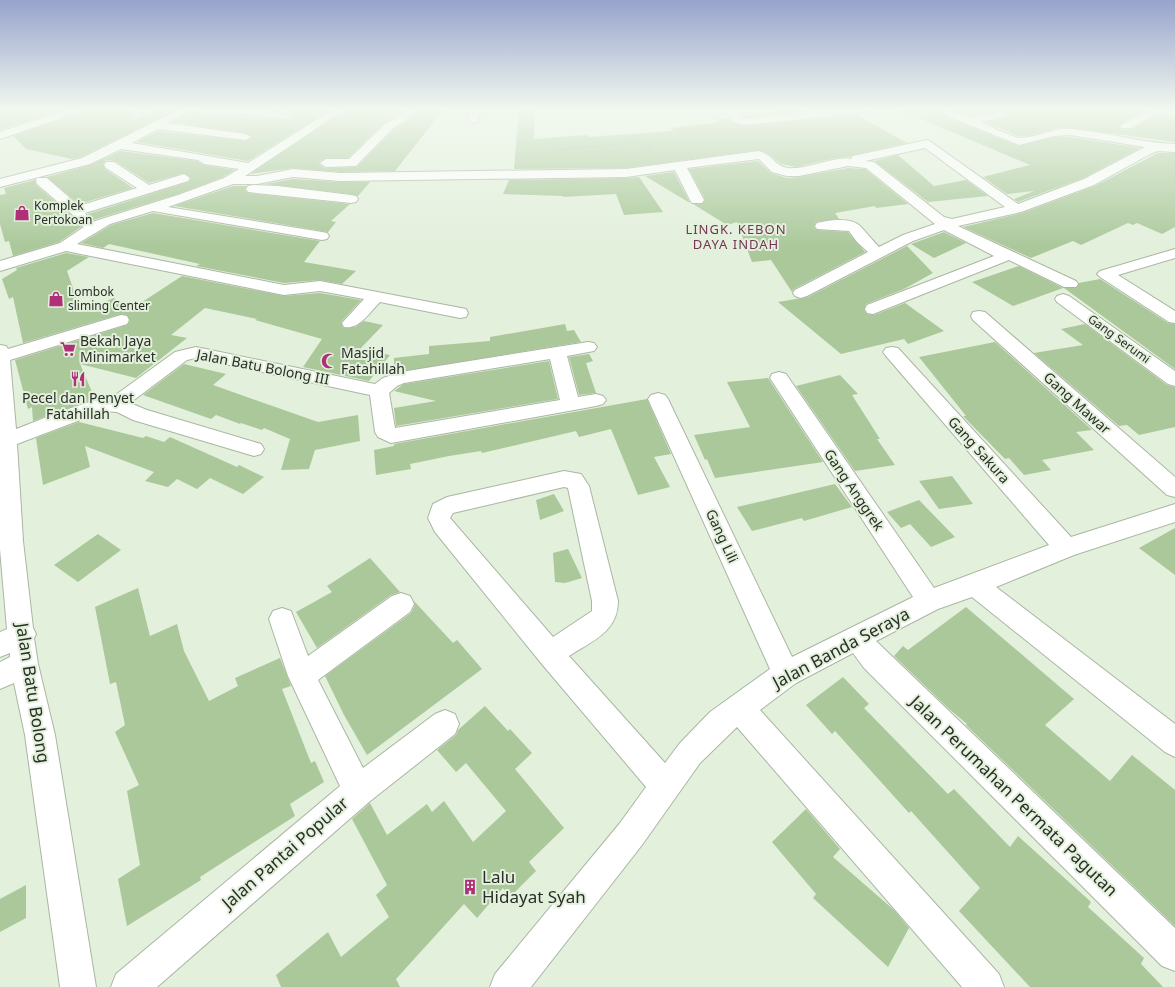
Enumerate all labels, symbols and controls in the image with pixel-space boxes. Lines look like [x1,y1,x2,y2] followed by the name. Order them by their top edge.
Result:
[34,197,92,228] place label: Komplek Pertokoan
[13,204,31,222] shop icon: Komplek Pertokoan
[685,220,787,253] district label: LINGK. KEBON DAYA INDAH
[68,283,150,314] place label: Lombok sliming Center
[47,290,65,308] shop icon: Lombok sliming Center
[1085,310,1154,367] street label: Gang Serumi
[80,331,156,366] place label: Bekah Jaya Minimarket
[59,340,77,358] supermarket icon: Bekah Jaya Minimarket
[341,343,405,378] place label: Masjid Fatahillah
[193,344,331,389] street label: Jalan Batu Bolong III
[320,352,338,370] mosque icon: Masjid Fatahillah
[1040,367,1115,438] street label: Gang Mawar
[69,370,87,388] restaurant icon: Pecel dan Penyet Fatahillah
[22,388,134,423] place label: Pecel dan Penyet Fatahillah
[944,412,1015,487] street label: Gang Sakura
[820,445,889,535] street label: Gang Anggrek
[702,506,743,566] street label: Gang Lili
[767,602,913,694] street label: Jalan Banda Seraya
[11,619,56,765] street label: Jalan Batu Bolong
[904,689,1123,901] street label: Jalan Perumahan Permata Pagutan
[215,791,353,915] street label: Jalan Pantai Popular
[482,865,586,908] place label: Lalu Hidayat Syah
[461,878,479,896] building icon: Lalu Hidayat Syah

